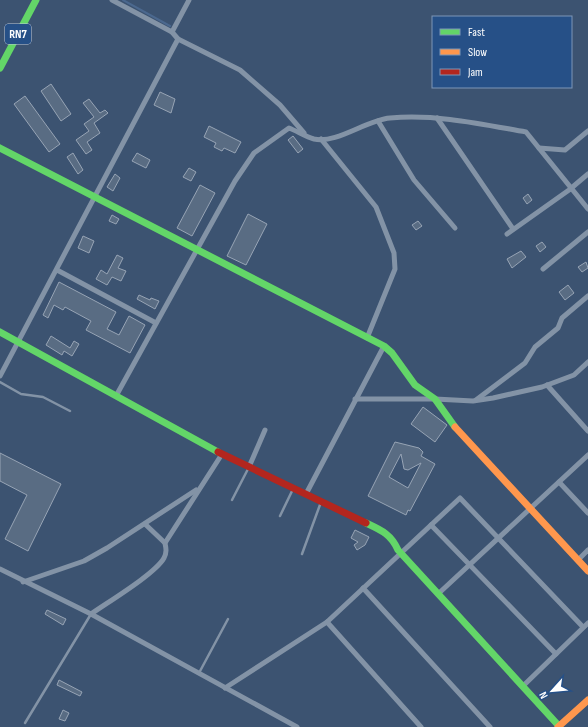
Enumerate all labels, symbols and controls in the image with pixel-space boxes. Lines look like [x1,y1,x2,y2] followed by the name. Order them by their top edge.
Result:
[432,16,572,88] legend
[5,24,31,44] road number: RN7
[468,25,485,40] text: Fast
[468,45,487,60] text: Slow
[467,65,483,80] text: Jam
[532,671,572,711] north arrow
[536,690,551,701] text: N

